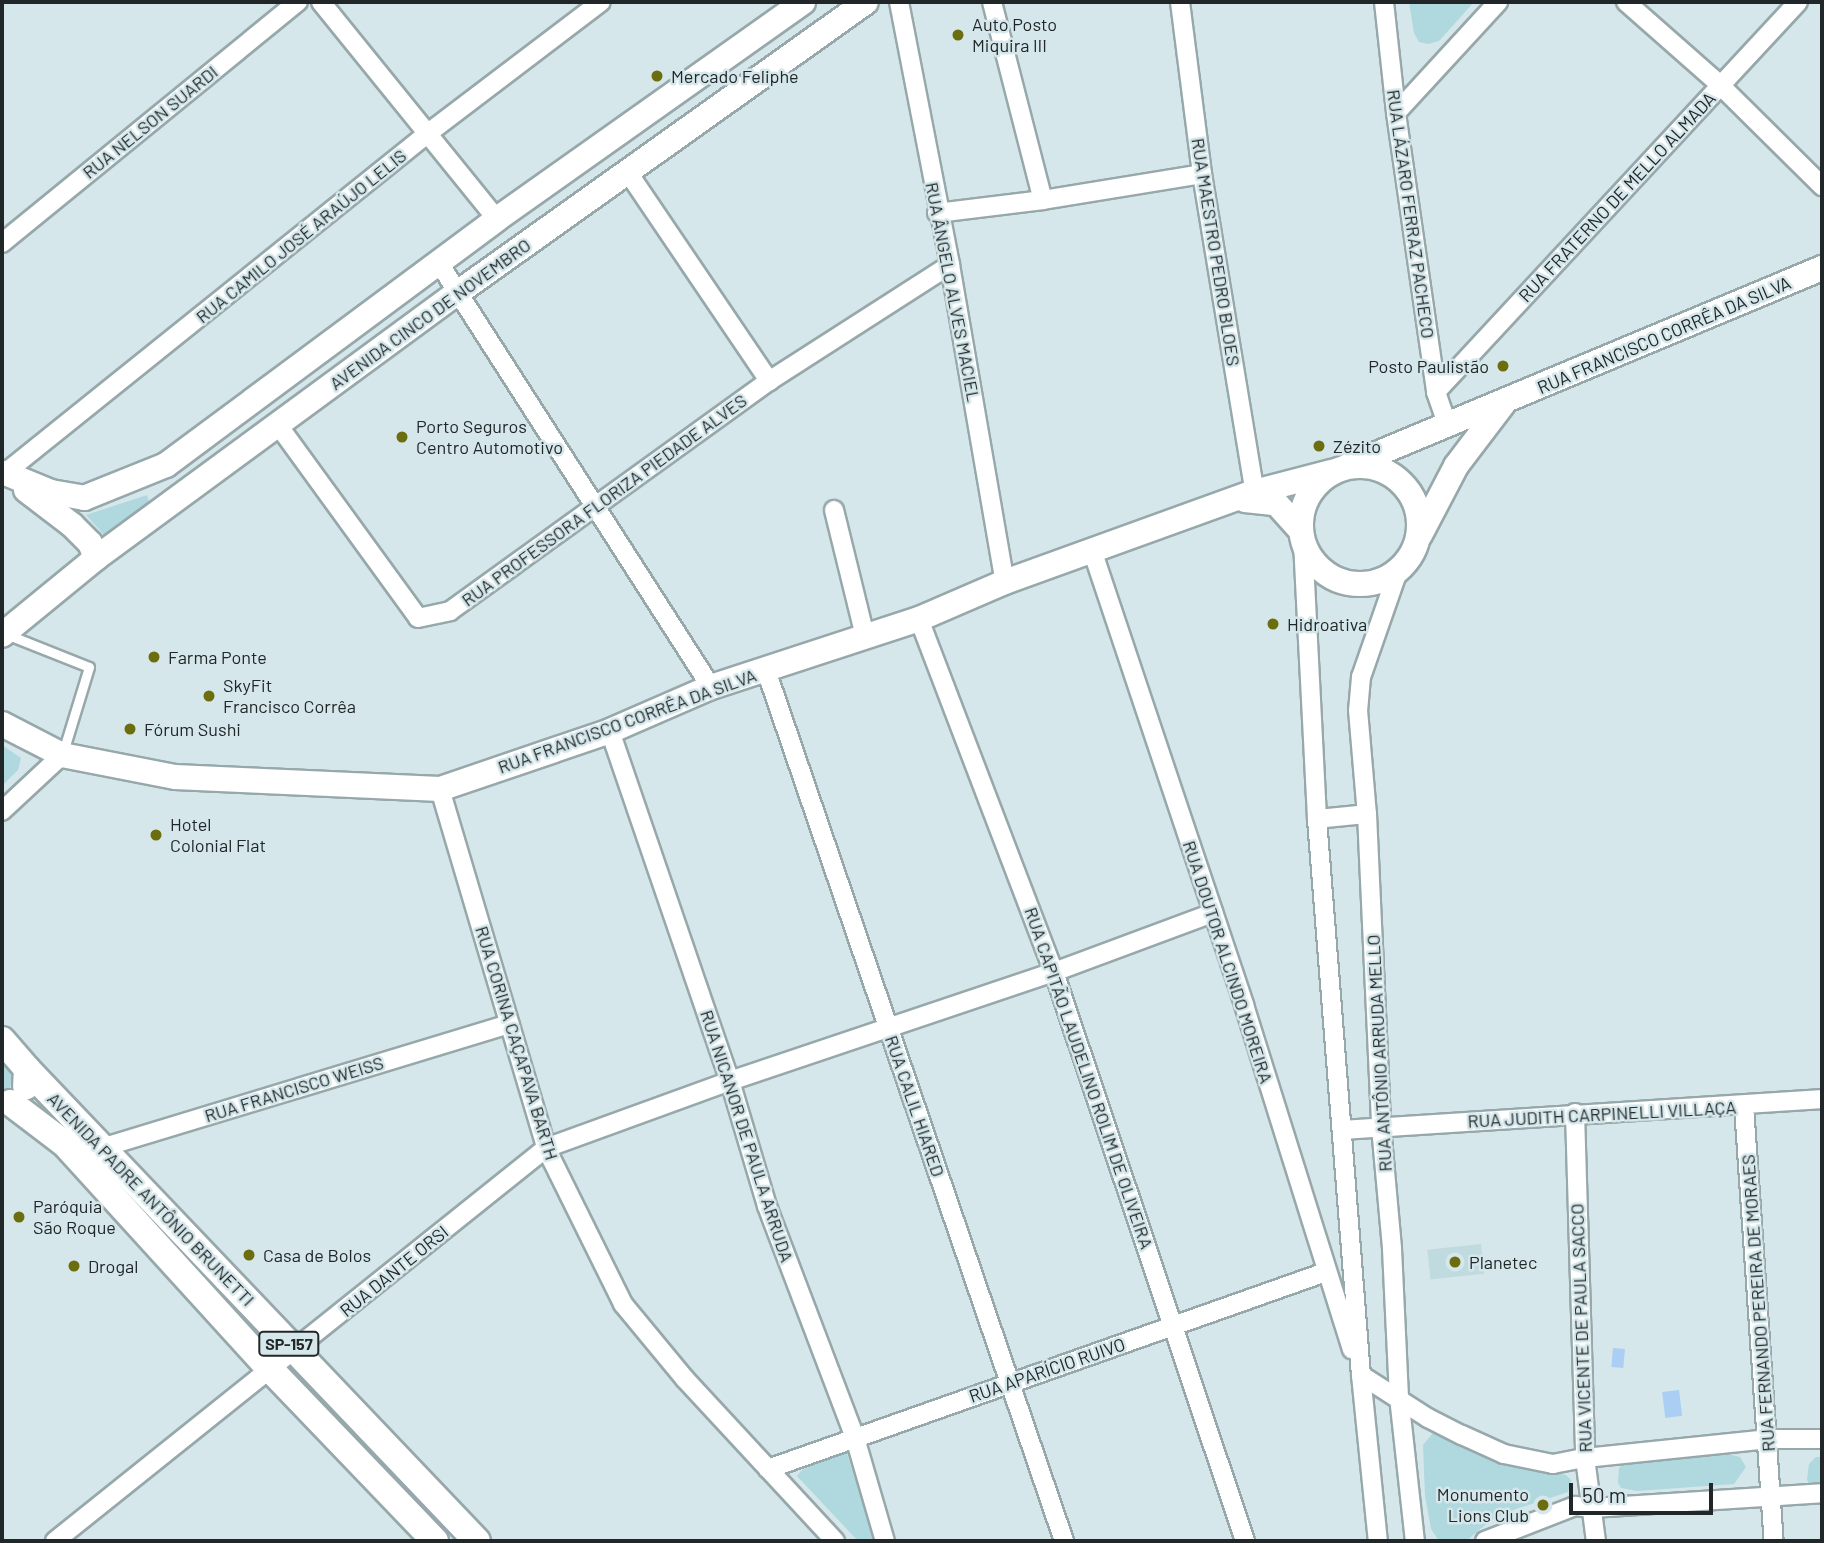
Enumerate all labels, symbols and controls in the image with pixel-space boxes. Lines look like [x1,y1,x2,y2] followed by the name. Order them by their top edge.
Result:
[972,14,1057,56] place label: Auto Posto Miquira III
[950,27,966,43] marker: Auto Posto Miquira III
[78,61,222,183] street label: RUA NELSON SUARDI
[671,65,799,87] place label: Mercado Feliphe
[649,68,665,84] marker: Mercado Feliphe
[1383,88,1439,340] street label: RUA LÁZARO FERRAZ PACHECO
[1514,88,1720,306] street label: RUA FRATERNO DE MELLO ALMADA
[1187,136,1245,368] street label: RUA MAESTRO PEDRO BLOES
[191,144,411,328] street label: RUA CAMILO JOSÉ ARAÚJO LELIS
[921,180,985,404] street label: RUA ÂNGELO ALVES MACIEL
[325,234,535,394] street label: AVENIDA CINCO DE NOVEMBRO
[1534,272,1794,398] street label: RUA FRANCISCO CORRÊA DA SILVA
[1368,355,1489,377] place label: Posto Paulistão
[1495,358,1511,374] marker: Posto Paulistão
[457,389,751,611] street label: RUA PROFESSORA FLORIZA PIEDADE ALVES
[416,416,563,458] place label: Porto Seguros Centro Automotivo
[394,429,410,445] marker: Porto Seguros Centro Automotivo
[1333,435,1381,457] place label: Zézito
[1311,438,1327,454] marker: Zézito
[1287,613,1367,635] place label: Hidroativa
[1265,616,1281,632] marker: Hidroativa
[168,646,267,668] place label: Farma Ponte
[146,649,162,665] marker: Farma Ponte
[495,664,759,778] street label: RUA FRANCISCO CORRÊA DA SILVA
[223,675,356,718] place label: SkyFit Francisco Corrêa
[201,688,217,704] marker: SkyFit Francisco Corrêa
[144,718,241,740] place label: Fórum Sushi
[122,721,138,737] marker: Fórum Sushi
[170,814,266,856] place label: Hotel Colonial Flat
[148,827,164,843] marker: Hotel Colonial Flat
[1178,838,1278,1086] street label: RUA DOUTOR ALCINDO MOREIRA
[1020,904,1158,1252] street label: RUA CAPITÃO LAUDELINO ROLIM DE OLIVEIRA
[471,923,563,1163] street label: RUA CORINA CAÇAPAVA BARTH
[1362,934,1396,1172] street label: RUA ANTÔNIO ARRUDA MELLO
[696,1007,798,1265] street label: RUA NICANOR DE PAULA ARRUDA
[881,1033,949,1179] street label: RUA CALIL HIARED
[202,1051,386,1127] street label: RUA FRANCISCO WEISS
[43,1088,259,1310] street label: AVENIDA PADRE ANTÔNIO BRUNETTI
[1467,1096,1737,1132] street label: RUA JUDITH CARPINELLI VILLAÇA
[1737,1154,1779,1452] street label: RUA FERNANDO PEREIRA DE MORAES
[33,1196,116,1238] place label: Paróquia São Roque
[1566,1203,1596,1453] street label: RUA VICENTE DE PAULA SACCO
[11,1209,27,1225] marker: Paróquia São Roque
[336,1221,452,1321] street label: RUA DANTE ORSI
[263,1244,371,1266] place label: Casa de Bolos
[241,1247,257,1263] marker: Casa de Bolos
[1469,1251,1537,1273] place label: Planetec
[1447,1254,1463,1270] marker: Planetec
[88,1255,138,1277] place label: Drogal
[66,1258,82,1274] marker: Drogal
[258,1332,320,1356] road number: SP-157
[966,1333,1128,1407] street label: RUA APARÍCIO RUIVO
[1572,1470,1716,1514] scale bar
[1582,1482,1626,1507] text: 50 m
[1437,1484,1529,1526] place label: Monumento Lions Club
[1535,1497,1551,1513] marker: Monumento Lions Club

